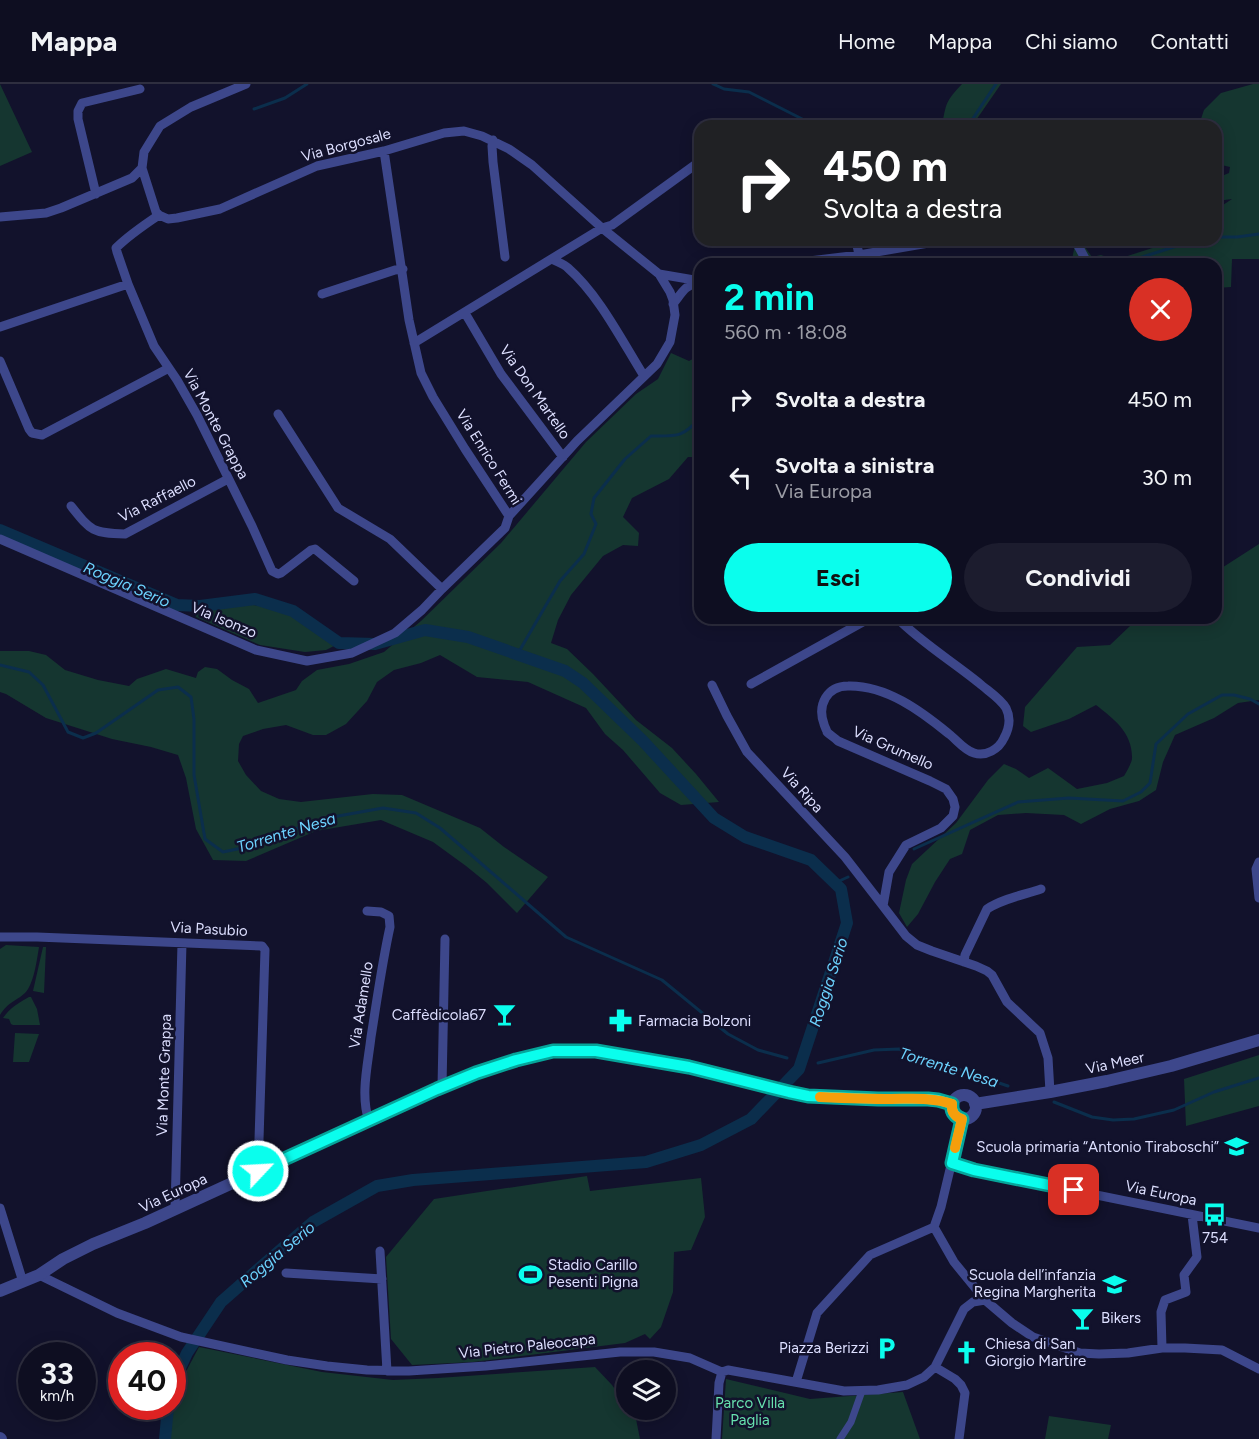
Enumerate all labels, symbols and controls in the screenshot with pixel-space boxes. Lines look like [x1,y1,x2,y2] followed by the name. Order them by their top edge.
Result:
[30,24,118,58] text: Mappa
[838,29,895,54] text: Home
[928,29,992,54] text: Mappa
[1025,29,1118,54] text: Chi siamo
[1151,29,1229,54] text: Contatti
[299,124,393,166] street label: Via Borgosale
[823,141,948,192] text: 450 m
[724,144,802,222] icon: right
[823,192,1002,225] text: Svolta a destra
[724,276,815,319] text: 2 min
[1129,278,1192,341] button: close
[724,320,847,344] text: 560 m · 18:08
[496,341,574,443] street label: Via Don Martello
[179,366,253,482] street label: Via Monte Grappa
[724,383,757,416] icon: right
[775,386,925,413] text: Svolta a destra
[1127,386,1192,413] text: 450 m
[452,406,526,508] street label: Via Enrico Fermi
[775,452,934,479] text: Svolta a sinistra
[724,461,757,494] icon: left
[1142,464,1192,491] text: 30 m
[115,472,199,526] street label: Via Raffaello
[775,479,872,503] text: Via Europa
[724,543,952,612] button: Esci
[964,543,1192,612] button: Condividi
[81,558,173,611] water label: Roggia Serio
[189,598,260,642] street label: Via Isonzo
[850,722,936,774] street label: Via Grumello
[777,764,827,816] street label: Via Ripa
[234,808,338,857] water label: Torrente Nesa
[170,918,249,940] street label: Via Pasubio
[805,935,852,1029] water label: Roggia Serio
[345,960,377,1050] street label: Via Adamello
[491,1002,517,1028] bar icon: Caffèdicola67
[392,1006,486,1024] place label: Caffèdicola67
[607,1008,633,1034] pharmacy icon: Farmacia Bolzoni
[638,1012,751,1030] place label: Farmacia Bolzoni
[153,1014,175,1136] street label: Via Monte Grappa
[897,1043,1001,1092] water label: Torrente Nesa
[1084,1048,1146,1078] street label: Via Meer
[1224,1134,1250,1160] school or university icon: Scuola primaria “Antonio Tiraboschi”
[976,1138,1219,1156] place label: Scuola primaria “Antonio Tiraboschi”
[226,1139,290,1203] position arrow
[1048,1164,1099,1215] pin
[136,1169,210,1217] street label: Via Europa
[1057,1173,1090,1206] icon: arrive
[1124,1177,1198,1209] street label: Via Europa
[1202,1201,1228,1227] bus stop icon: 754
[236,1217,319,1291] water label: Roggia Serio
[1202,1229,1228,1247] place label: 754
[548,1256,638,1291] place label: Stadio Carillo Pesenti Pigna
[517,1261,543,1287] sports icon: Stadio Carillo Pesenti Pigna
[969,1266,1096,1301] place label: Scuola dell’infanzia Regina Margherita
[1101,1271,1127,1297] school or university icon: Scuola dell’infanzia Regina Margherita
[1070,1305,1096,1331] bar icon: Bikers
[1101,1309,1141,1327] place label: Bikers
[458,1330,596,1362] street label: Via Pietro Paleocapa
[874,1335,900,1361] parking icon: Piazza Berizzi
[985,1335,1086,1370] place label: Chiesa di San Giorgio Martire
[779,1339,869,1357] place label: Piazza Berizzi
[954,1340,980,1366] church icon: Chiesa di San Giorgio Martire
[108,1342,186,1420] speed limit sign: 40
[40,1355,74,1392] text: 33
[616,1360,676,1420] map controls
[616,1360,676,1420] button: layers
[40,1387,74,1405] text: km/h
[715,1394,785,1429] park label: Parco Villa Paglia

